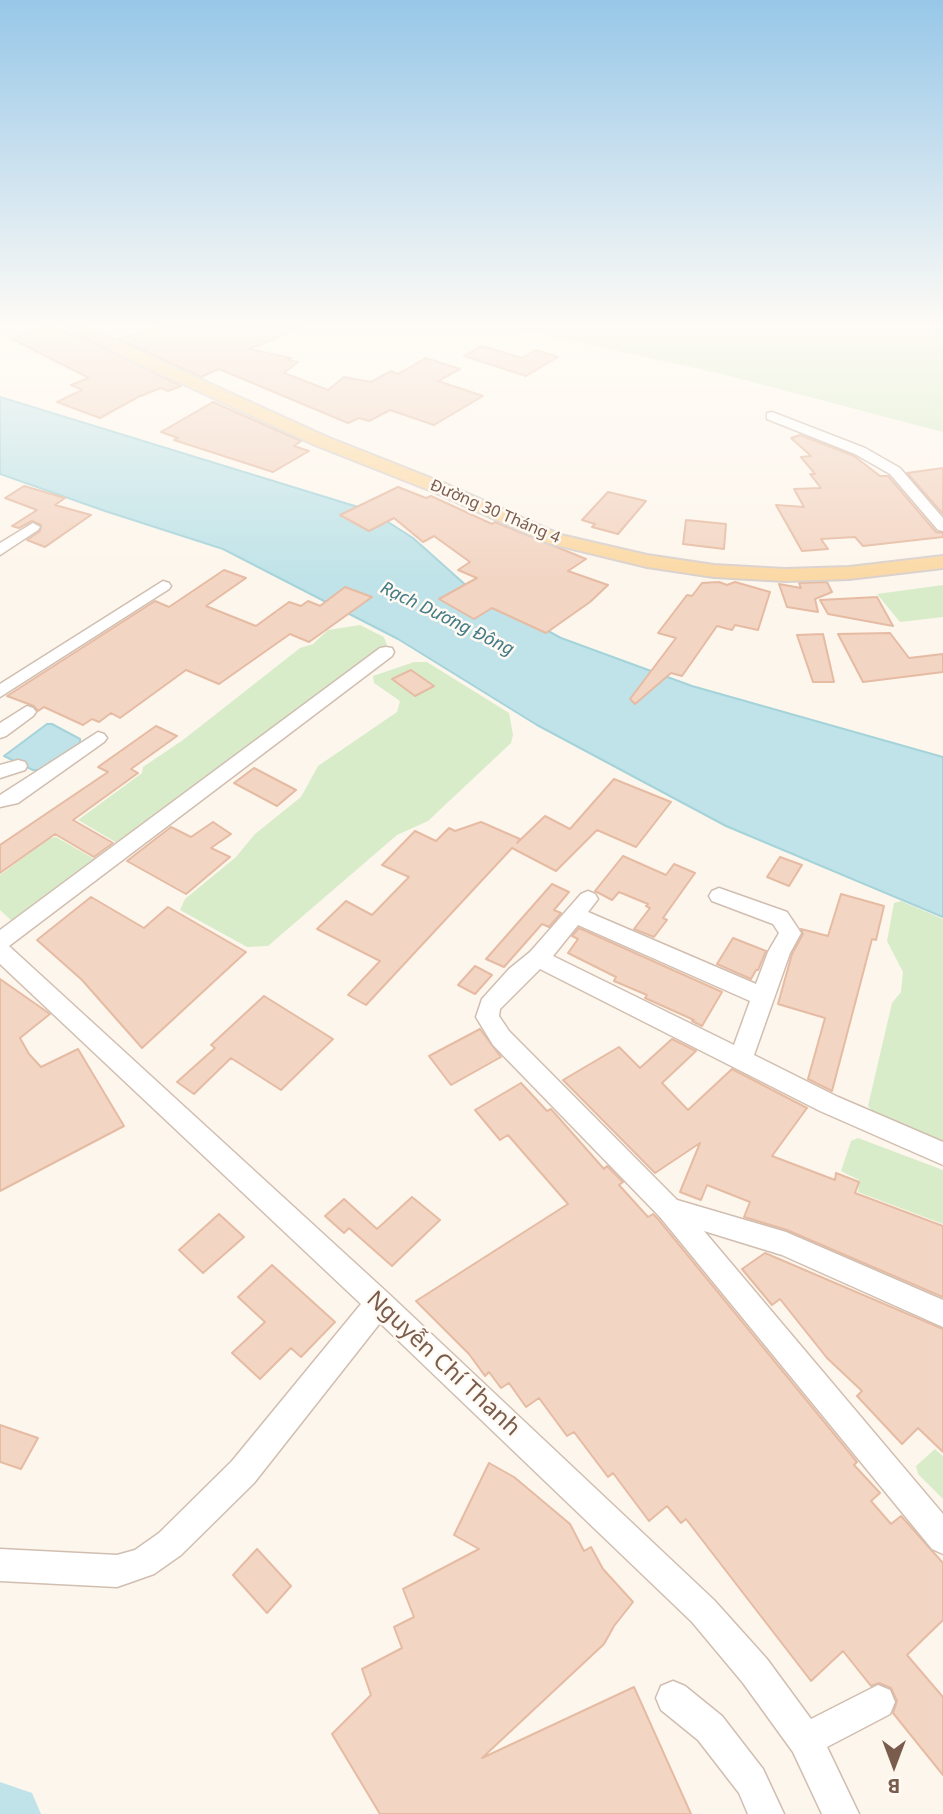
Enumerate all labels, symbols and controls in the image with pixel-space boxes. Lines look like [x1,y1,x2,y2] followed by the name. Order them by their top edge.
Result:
[427,476,563,548] street label: Đường 30 Tháng 4
[377,577,517,661] water label: Rạch Dương Đông
[361,1286,525,1442] street label: Nguyễn Chí Thanh
[859,1730,929,1800] north arrow
[888,1773,900,1799] text: B

